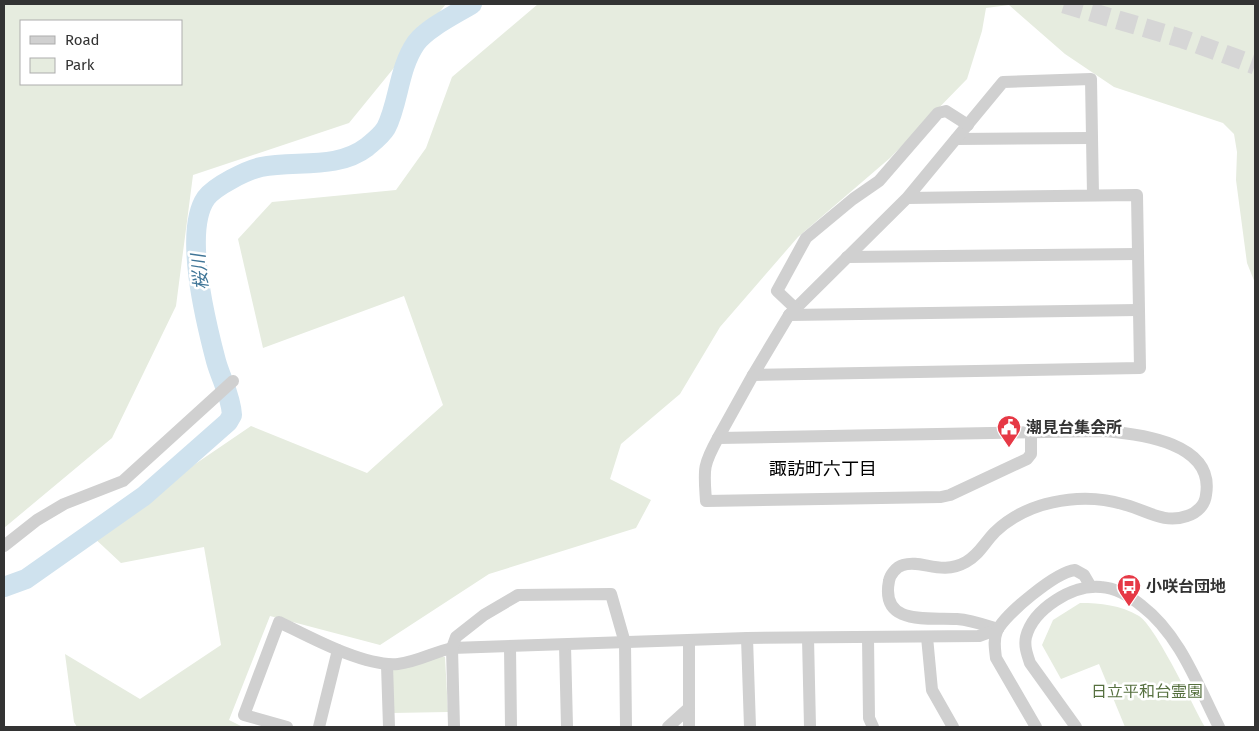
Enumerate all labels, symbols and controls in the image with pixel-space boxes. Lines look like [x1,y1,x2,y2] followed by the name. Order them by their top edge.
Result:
[20,20,182,85] legend
[65,31,100,49] text: Road
[65,56,95,74] text: Park
[187,251,213,291] water label: 桜川
[996,414,1022,448] public building icon: 潮見台集会所
[1026,418,1122,437] place label: 潮見台集会所
[769,458,877,480] district label: 諏訪町六丁目
[1116,573,1142,607] bus stop icon: 小咲台団地
[1146,577,1226,596] place label: 小咲台団地
[1091,682,1203,701] park label: 日立平和台霊園

